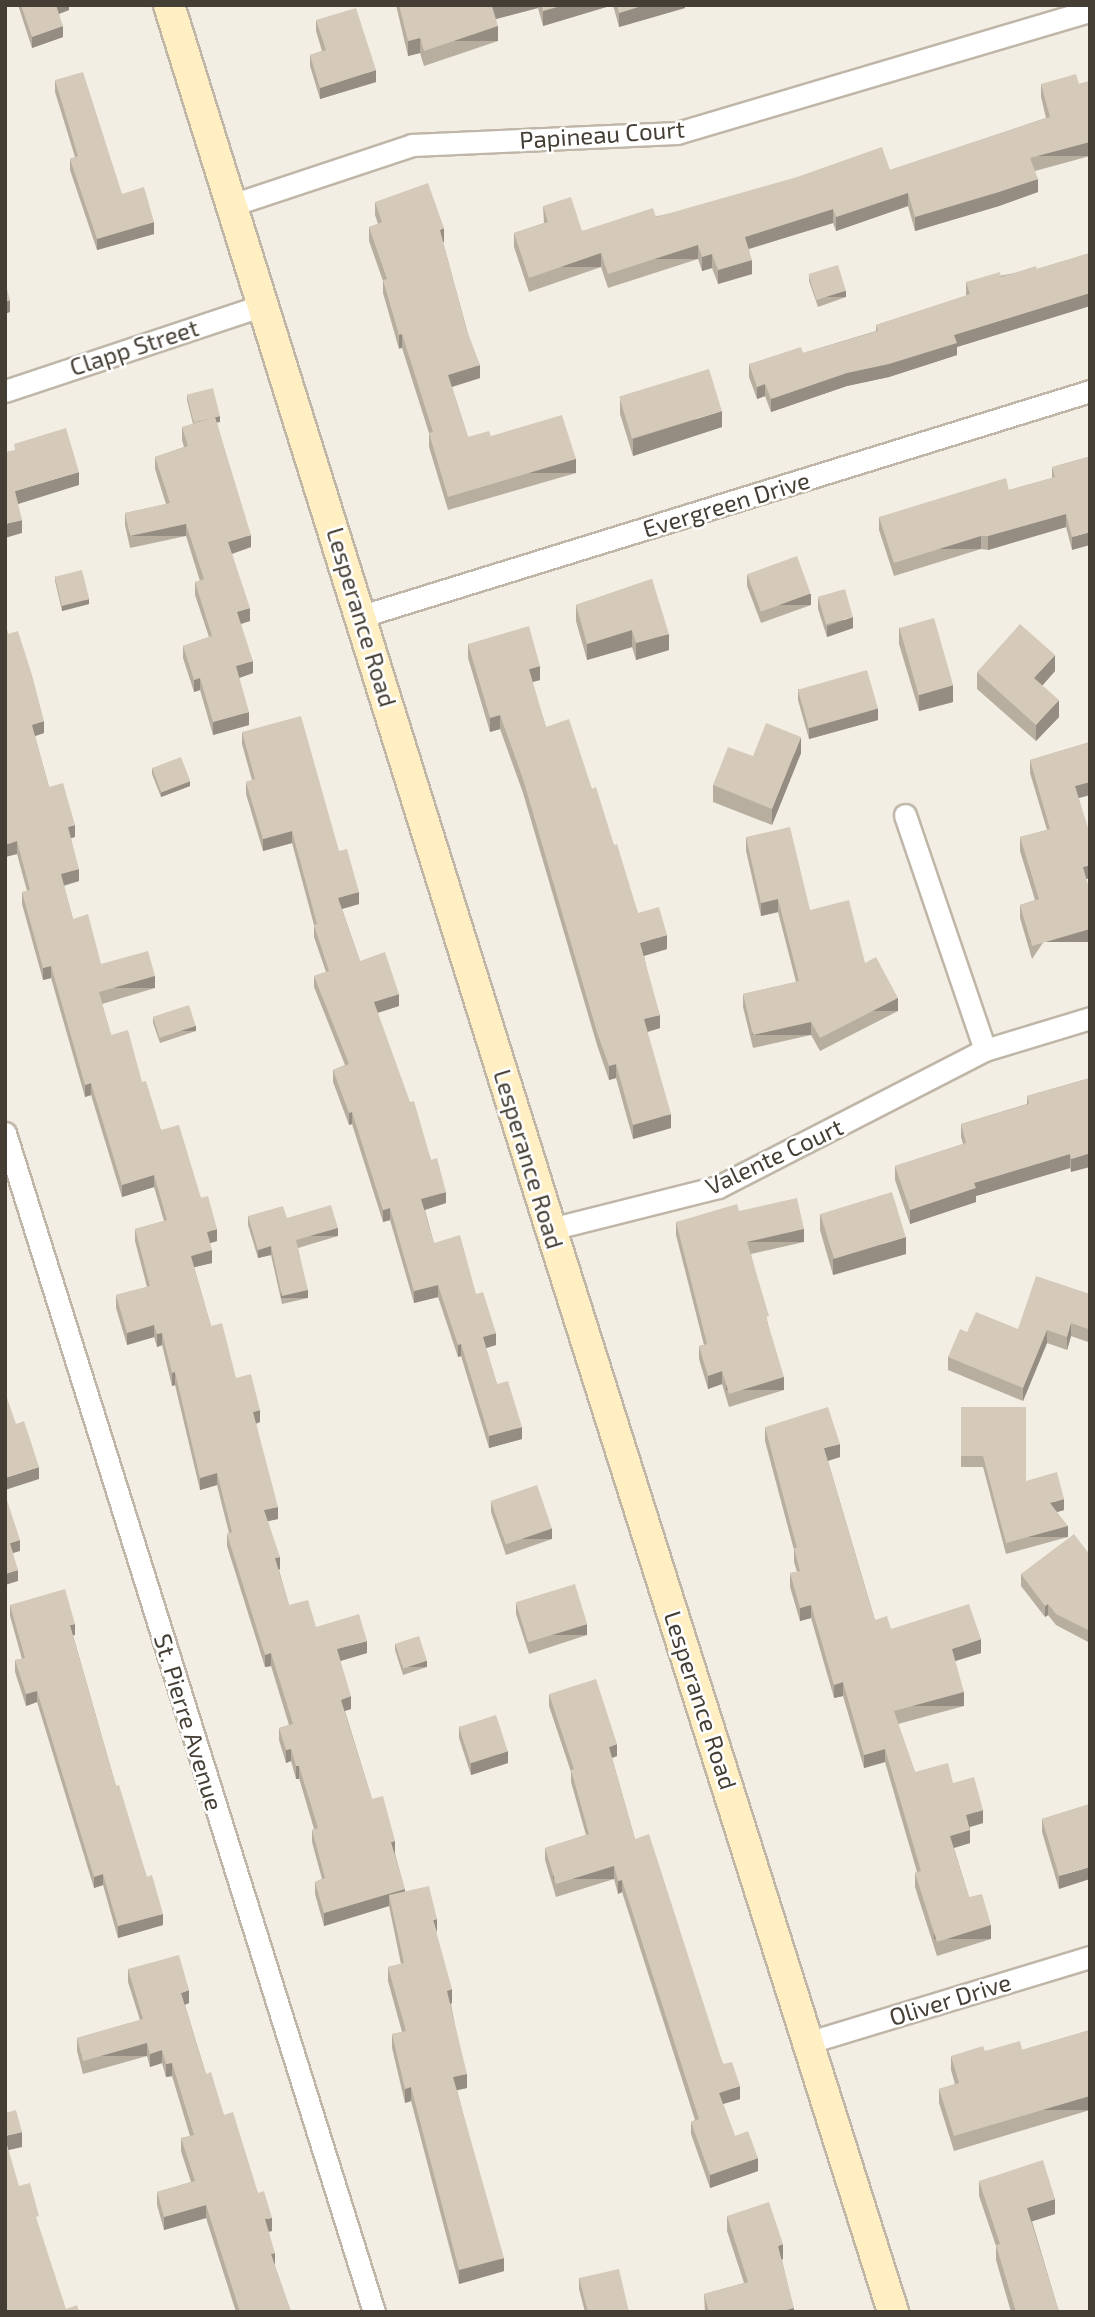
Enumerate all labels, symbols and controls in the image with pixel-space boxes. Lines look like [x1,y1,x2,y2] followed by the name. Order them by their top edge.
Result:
[518,114,686,154] street label: Papineau Court
[66,313,202,381] street label: Clapp Street
[639,465,813,543] street label: Evergreen Drive
[321,524,403,710] street label: Lesperance Road
[488,1066,570,1252] street label: Lesperance Road
[701,1112,847,1200] street label: Valente Court
[659,1607,743,1793] street label: Lesperance Road
[148,1630,230,1814] street label: St. Pierre Avenue
[885,1967,1015,2031] street label: Oliver Drive

